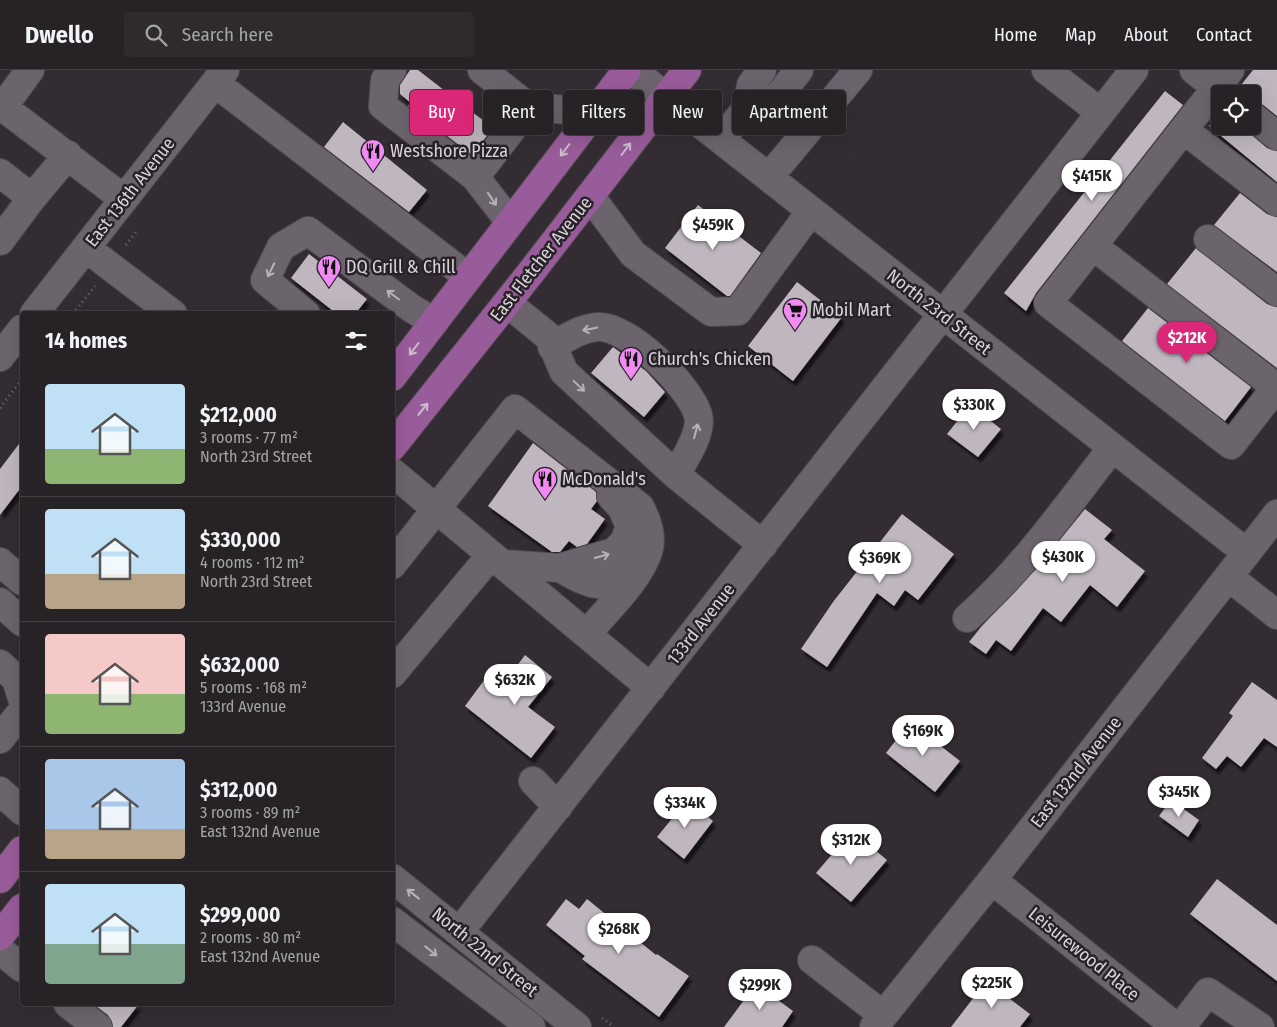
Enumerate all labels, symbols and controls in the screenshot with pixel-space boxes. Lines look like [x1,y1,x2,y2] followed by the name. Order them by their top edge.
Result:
[124,12,474,57] search box
[25,21,94,49] text: Dwello
[142,21,170,49] icon: search
[182,23,273,46] text: Search here
[994,24,1037,46] text: Home
[1065,24,1096,46] text: Map
[1124,24,1168,46] text: About
[1196,24,1252,46] text: Contact
[1211,85,1261,135] map controls
[1211,85,1261,135] button: locate
[410,90,473,135] chip: Buy
[483,90,553,135] chip: Rent
[563,90,644,135] chip: Filters
[654,90,722,135] chip: New
[732,90,846,135] chip: Apartment
[81,133,180,251] street label: East 136th Avenue
[360,138,386,172] restaurant icon: Westshore Pizza
[390,140,508,162] place label: Westshore Pizza
[621,142,631,156] one-way arrow
[560,143,571,156] one-way arrow
[1057,160,1127,202] pin: $415K
[1072,166,1112,185] text: $415K
[485,192,597,326] street label: East Fletcher Avenue
[487,192,497,206] one-way arrow
[678,208,748,251] pin: $459K
[692,215,734,234] text: $459K
[316,254,342,288] restaurant icon: DQ Grill & Chill
[346,256,456,278] place label: DQ Grill & Chill
[265,262,275,277] one-way arrow
[882,264,996,360] street label: North 23rd Street
[387,290,400,301] one-way arrow
[782,297,808,331] supermarket icon: Mobil Mart
[812,299,891,321] place label: Mobil Mart
[1152,322,1222,364] pin: $212K
[582,325,598,334] one-way arrow
[342,327,370,355] icon: filters
[45,328,127,354] text: 14 homes
[1168,328,1206,347] text: $212K
[408,342,419,355] one-way arrow
[618,346,644,380] restaurant icon: Church's Chicken
[648,348,771,370] place label: Church's Chicken
[573,380,586,392] one-way arrow
[939,388,1009,431] pin: $330K
[953,395,995,414] text: $330K
[200,402,277,428] text: $212,000
[417,403,428,416] one-way arrow
[85,404,145,464] icon: home
[692,423,701,439] one-way arrow
[200,428,298,447] text: 3 rooms · 77 m²
[200,447,312,466] text: North 23rd Street
[532,466,558,500] restaurant icon: McDonald's
[562,468,646,490] place label: McDonald's
[200,527,281,553] text: $330,000
[85,529,145,589] icon: home
[1028,540,1098,583] pin: $430K
[845,542,915,584] pin: $369K
[1042,547,1084,566] text: $430K
[859,548,901,567] text: $369K
[594,551,610,560] one-way arrow
[200,553,305,572] text: 4 rooms · 112 m²
[200,572,312,591] text: North 23rd Street
[662,579,740,669] street label: 133rd Avenue
[200,652,280,678] text: $632,000
[85,654,145,714] icon: home
[480,664,550,706] pin: $632K
[495,670,535,689] text: $632K
[200,678,307,697] text: 5 rooms · 168 m²
[200,697,286,716] text: 133rd Avenue
[1026,712,1126,832] street label: East 132nd Avenue
[888,714,958,757] pin: $169K
[903,721,943,740] text: $169K
[1144,776,1214,818] pin: $345K
[200,777,277,803] text: $312,000
[85,779,145,839] icon: home
[1159,782,1199,801] text: $345K
[650,786,720,829] pin: $334K
[665,793,705,812] text: $334K
[200,803,300,822] text: 3 rooms · 89 m²
[200,822,320,841] text: East 132nd Avenue
[816,824,886,866] pin: $312K
[832,830,870,849] text: $312K
[406,888,419,899] one-way arrow
[200,902,280,928] text: $299,000
[428,903,542,1001] street label: North 22nd Street
[1024,903,1144,1006] street label: Leisurewood Place
[85,904,145,964] icon: home
[584,912,654,955] pin: $268K
[598,919,640,938] text: $268K
[200,928,301,947] text: 2 rooms · 80 m²
[424,946,437,957] one-way arrow
[200,947,320,966] text: East 132nd Avenue
[957,966,1027,1009] pin: $225K
[725,968,795,1011] pin: $299K
[972,973,1012,992] text: $225K
[740,975,780,994] text: $299K

